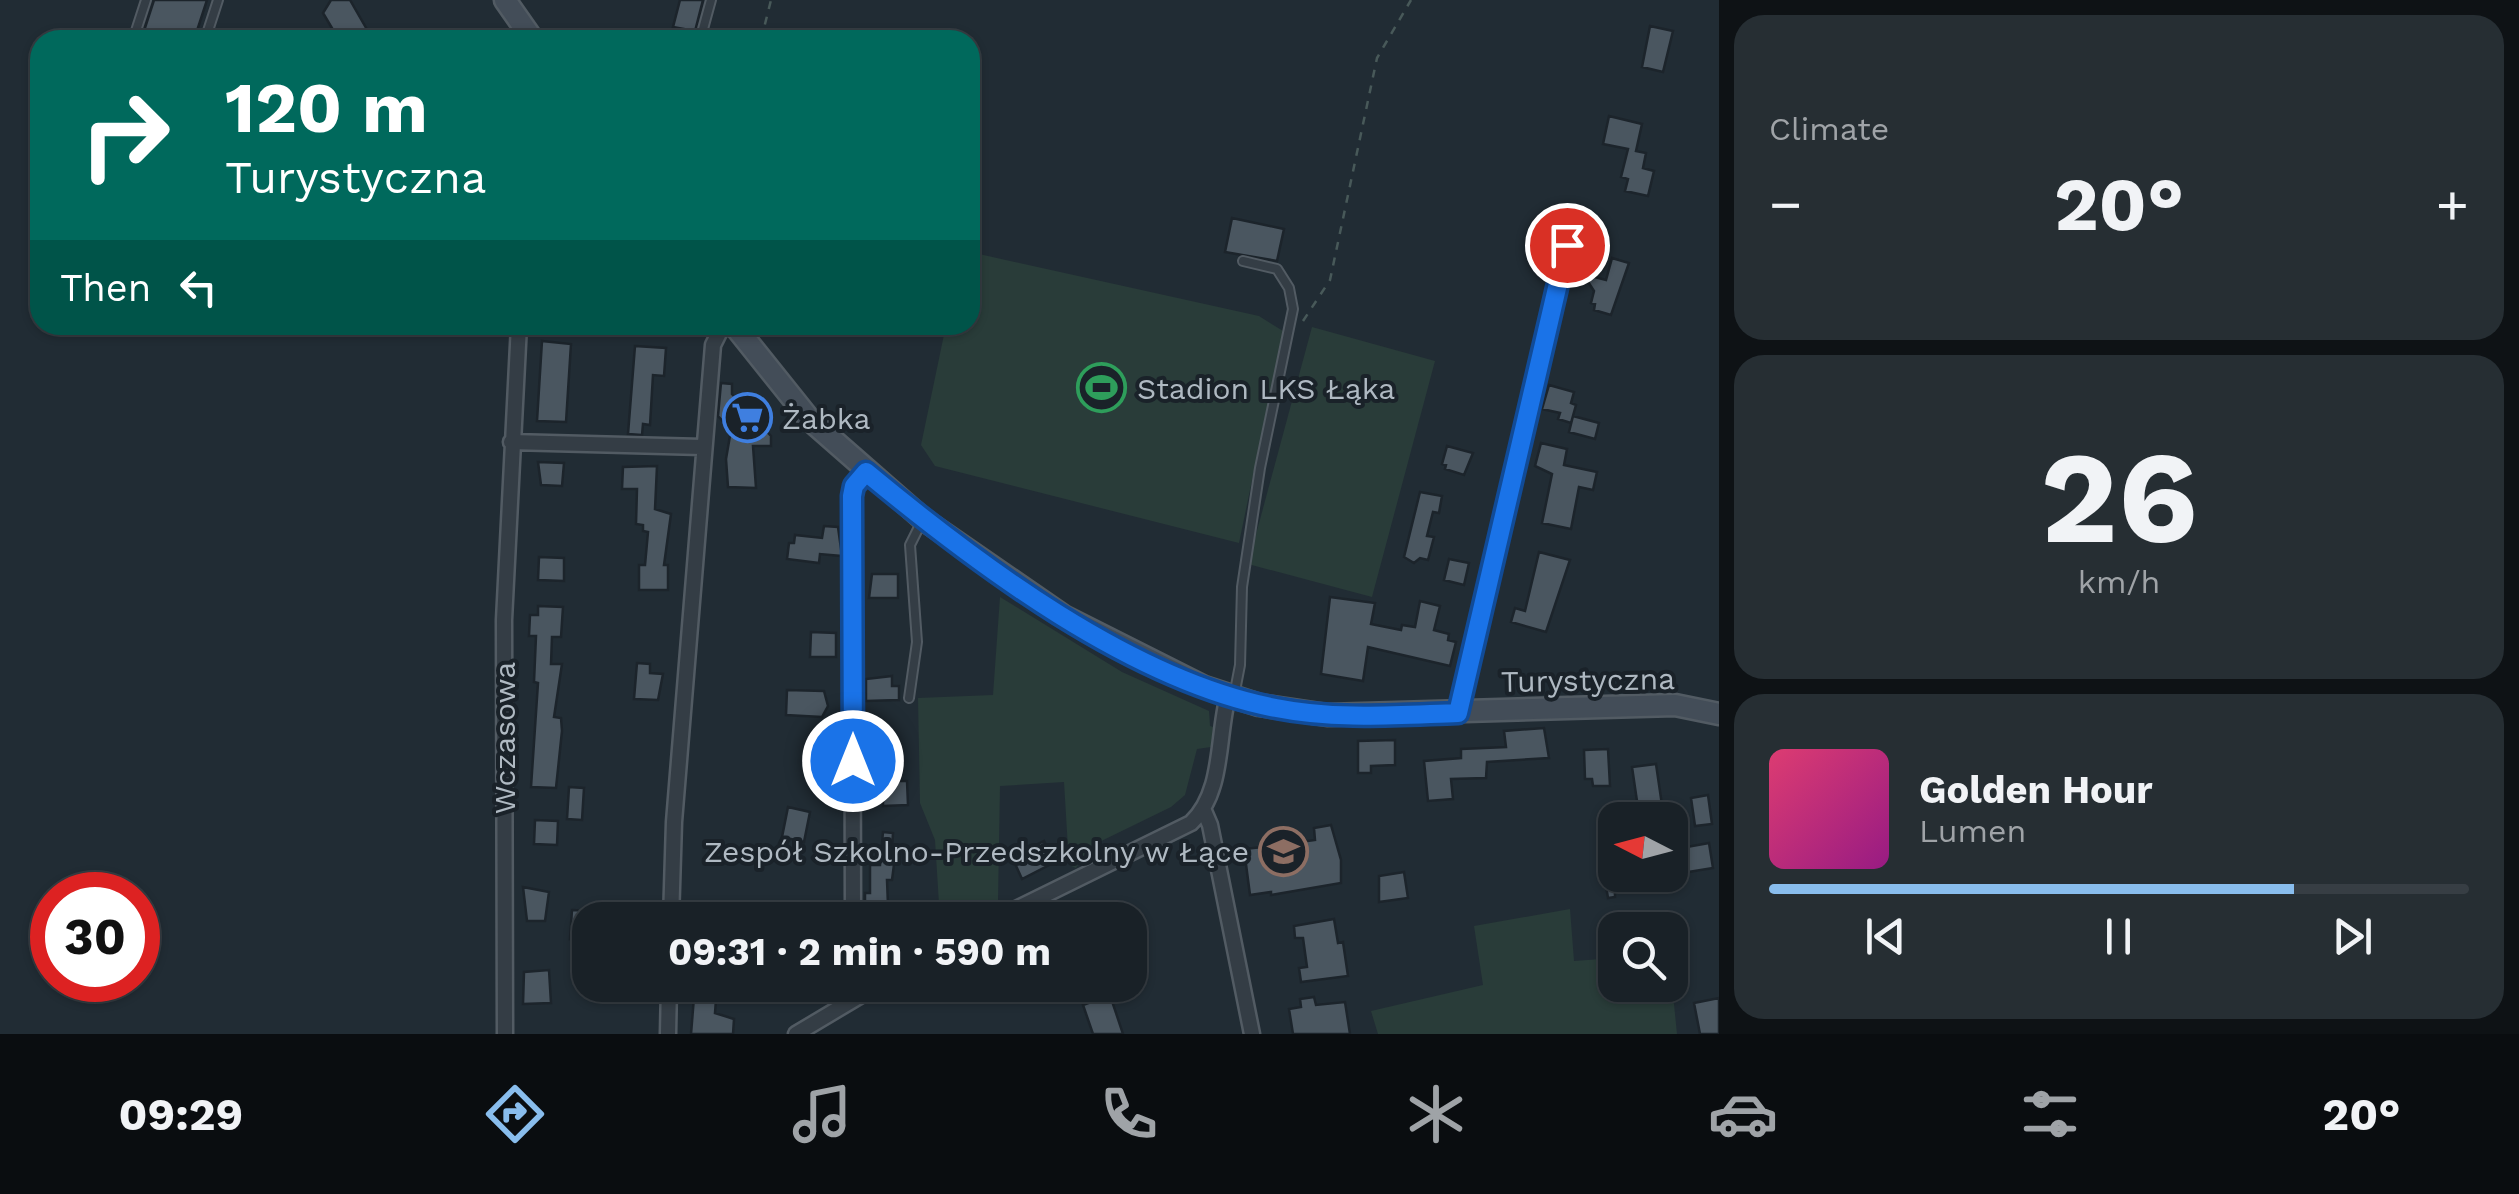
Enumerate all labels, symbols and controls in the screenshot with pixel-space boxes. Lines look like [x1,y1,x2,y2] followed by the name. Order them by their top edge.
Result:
[225,67,428,149] text: 120 m
[60,70,190,200] icon: right
[1769,110,1889,148] text: Climate
[225,151,486,204] text: Turystyczna
[2054,160,2184,248] text: 20°
[1769,172,1802,236] text: −
[2436,172,2469,236] text: +
[1525,203,1610,288] pin
[1540,218,1595,273] icon: arrive
[171,260,226,315] icon: left
[60,266,151,310] text: Then
[1076,362,1128,414] sports icon: Stadion LKS Łąka
[1137,371,1395,406] place label: Stadion LKS Łąka
[721,392,773,444] supermarket icon: Żabka
[782,401,870,436] place label: Żabka
[2040,421,2198,574] text: 26
[2078,563,2160,601] text: km/h
[1501,661,1675,699] street label: Turystyczna
[487,662,522,814] street label: Wczasowa
[801,709,905,813] position arrow
[1919,768,2153,812] text: Golden Hour
[1598,802,1688,892] north arrow
[1598,802,1688,1002] map controls
[1919,812,2026,850] text: Lumen
[1258,825,1310,877] school or university icon: Zespół Szkolno-Przedszkolny w Łące
[704,834,1249,869] place label: Zespół Szkolno-Przedszkolny w Łące
[30,872,160,1002] speed limit sign: 30
[1858,909,1913,964] icon: previous
[2091,909,2146,964] icon: pause
[2325,909,2380,964] icon: next
[1598,912,1688,1002] button: search
[668,930,1051,974] text: 09:31 · 2 min · 590 m
[480,1079,550,1149] icon: directions
[787,1079,857,1149] icon: music
[1094,1079,1164,1149] icon: phone
[1401,1079,1471,1149] icon: climate
[1708,1079,1778,1149] icon: car
[2015,1079,2085,1149] icon: filters
[119,1088,243,1141] text: 09:29
[2322,1088,2400,1141] text: 20°

